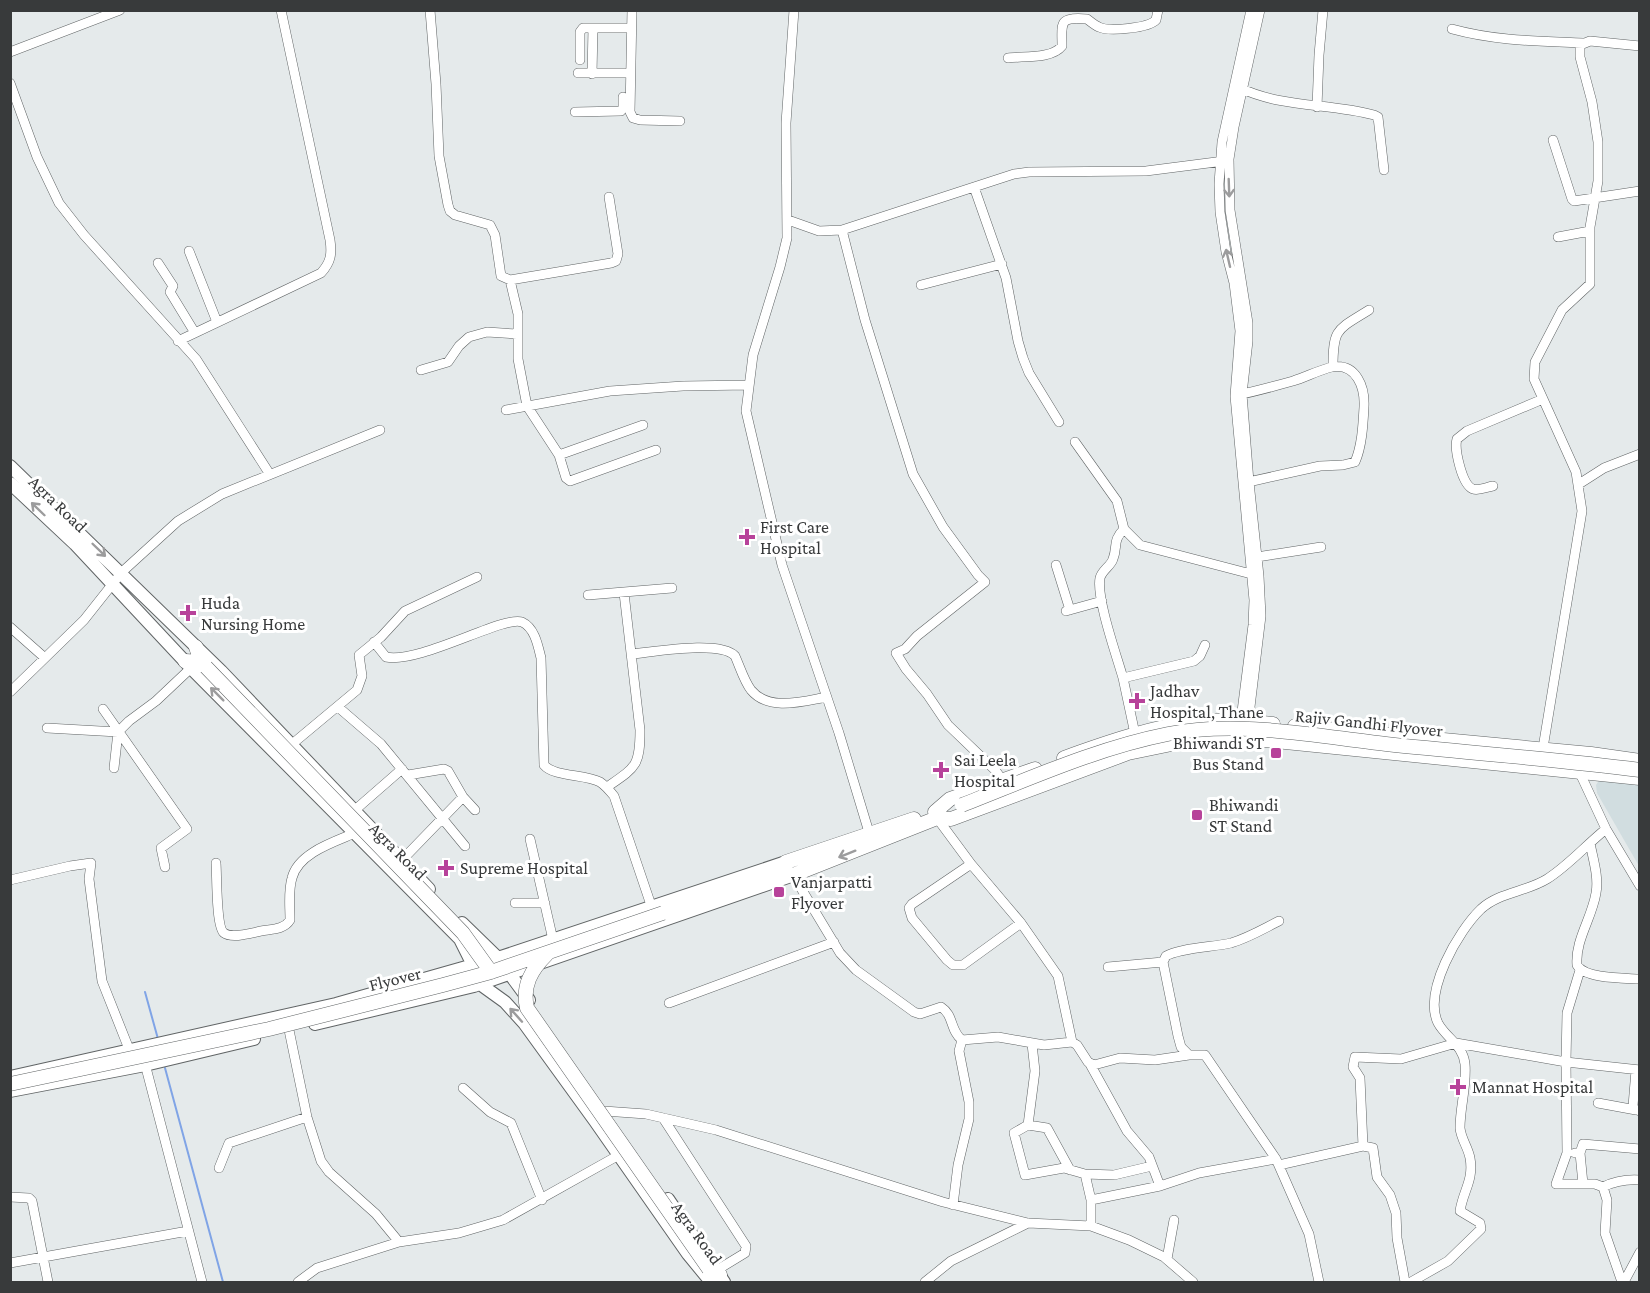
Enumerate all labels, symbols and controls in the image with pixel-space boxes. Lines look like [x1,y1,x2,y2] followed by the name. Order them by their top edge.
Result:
[1224,178,1235,198] one-way arrow
[1222,249,1234,268] one-way arrow
[25,471,92,537] street label: Agra Road
[30,502,45,516] one-way arrow
[760,517,829,558] place label: First Care Hospital
[738,528,756,546] marker: First Care Hospital
[91,543,106,557] one-way arrow
[201,593,305,634] place label: Huda Nursing Home
[179,604,197,622] marker: Huda Nursing Home
[1148,681,1264,722] place label: Jadhav Hospital, Thane
[210,687,225,702] one-way arrow
[1128,692,1146,710] marker: Jadhav Hospital, Thane
[1294,705,1445,742] street label: Rajiv Gandhi Flyover
[1173,733,1265,774] place label: Bhiwandi ST Bus Stand
[1269,746,1283,760] marker: Bhiwandi ST Bus Stand
[954,750,1017,791] place label: Sai Leela Hospital
[932,761,950,779] marker: Sai Leela Hospital
[1209,795,1279,836] place label: Bhiwandi ST Stand
[1190,808,1204,822] marker: Bhiwandi ST Stand
[365,818,431,884] street label: Agra Road
[838,849,856,860] one-way arrow
[460,858,588,878] place label: Supreme Hospital
[437,859,455,877] marker: Supreme Hospital
[791,872,872,913] place label: Vanjarpatti Flyover
[772,885,786,899] marker: Vanjarpatti Flyover
[367,963,424,995] street label: Flyover
[509,1007,523,1022] one-way arrow
[1472,1077,1593,1097] place label: Mannat Hospital
[1449,1078,1467,1096] marker: Mannat Hospital
[667,1198,727,1269] street label: Agra Road

